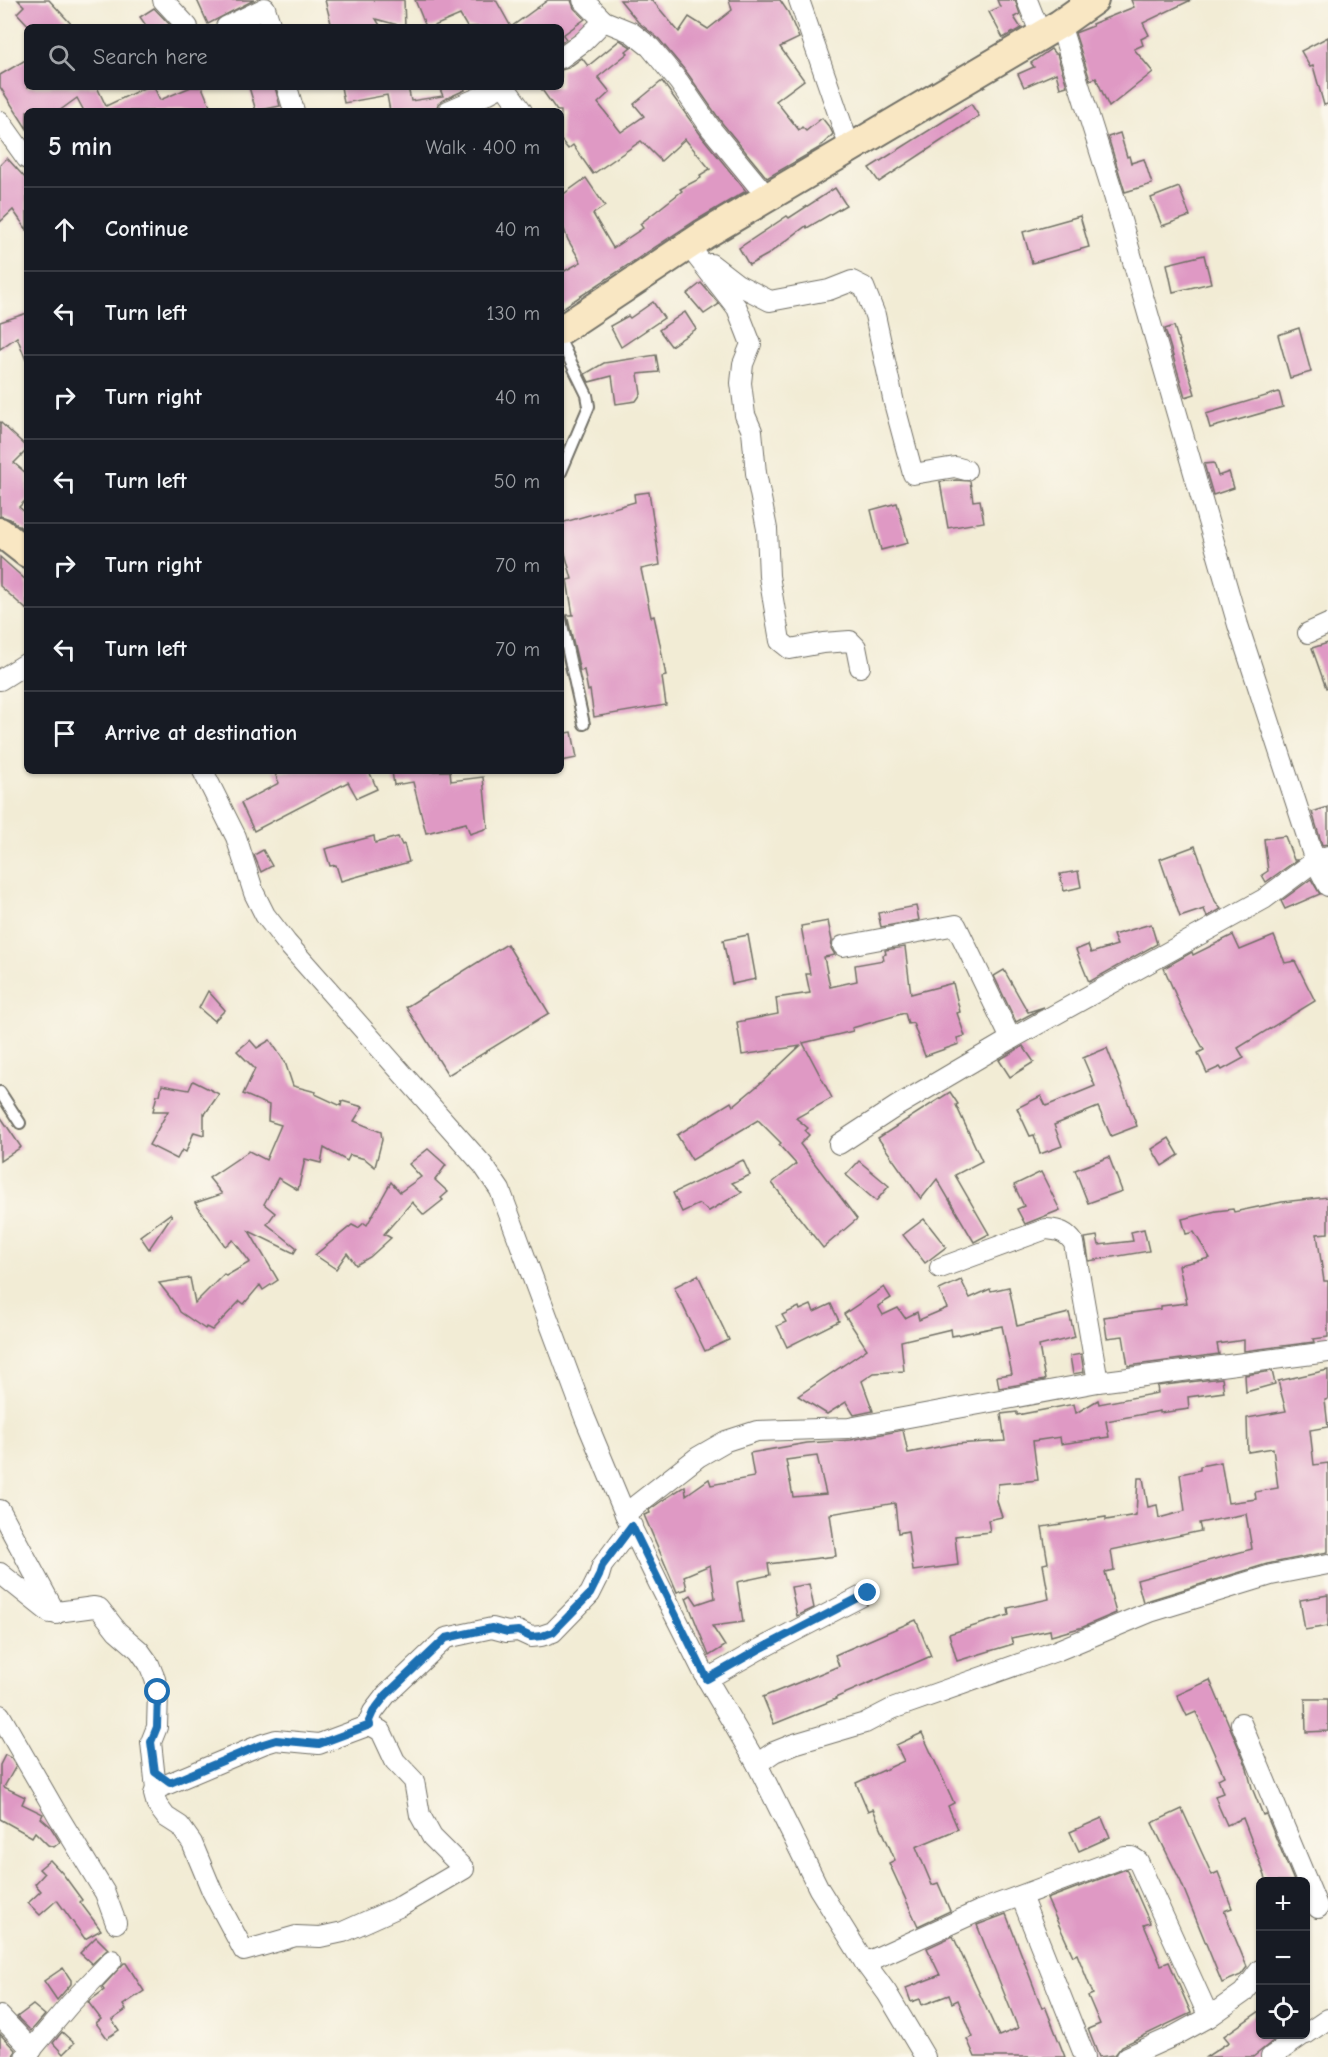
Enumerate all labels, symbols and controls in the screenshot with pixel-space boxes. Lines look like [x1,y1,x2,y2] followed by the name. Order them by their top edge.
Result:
[24,24,564,90] search box
[45,41,78,74] icon: search
[93,44,208,70] text: Search here
[48,132,112,162] text: 5 min
[426,136,540,159] text: Walk · 400 m
[48,213,81,246] icon: ahead
[105,216,188,242] text: Continue
[495,218,540,241] text: 40 m
[48,297,81,330] icon: left
[105,300,187,326] text: Turn left
[487,302,540,325] text: 130 m
[48,381,81,414] icon: right
[105,384,202,410] text: Turn right
[495,386,540,409] text: 40 m
[48,465,81,498] icon: left
[105,468,187,494] text: Turn left
[494,470,540,493] text: 50 m
[48,549,81,582] icon: right
[105,552,202,578] text: Turn right
[495,554,540,577] text: 70 m
[48,633,81,666] icon: left
[105,636,187,662] text: Turn left
[495,638,540,661] text: 70 m
[48,717,81,750] icon: arrive
[105,720,297,746] text: Arrive at destination
[854,1579,880,1605] route end
[144,1678,170,1704] route start
[1256,1877,1310,2039] map controls
[1256,1877,1310,1931] button: +
[1256,1931,1310,1985] button: −
[1256,1985,1310,2039] button: locate

